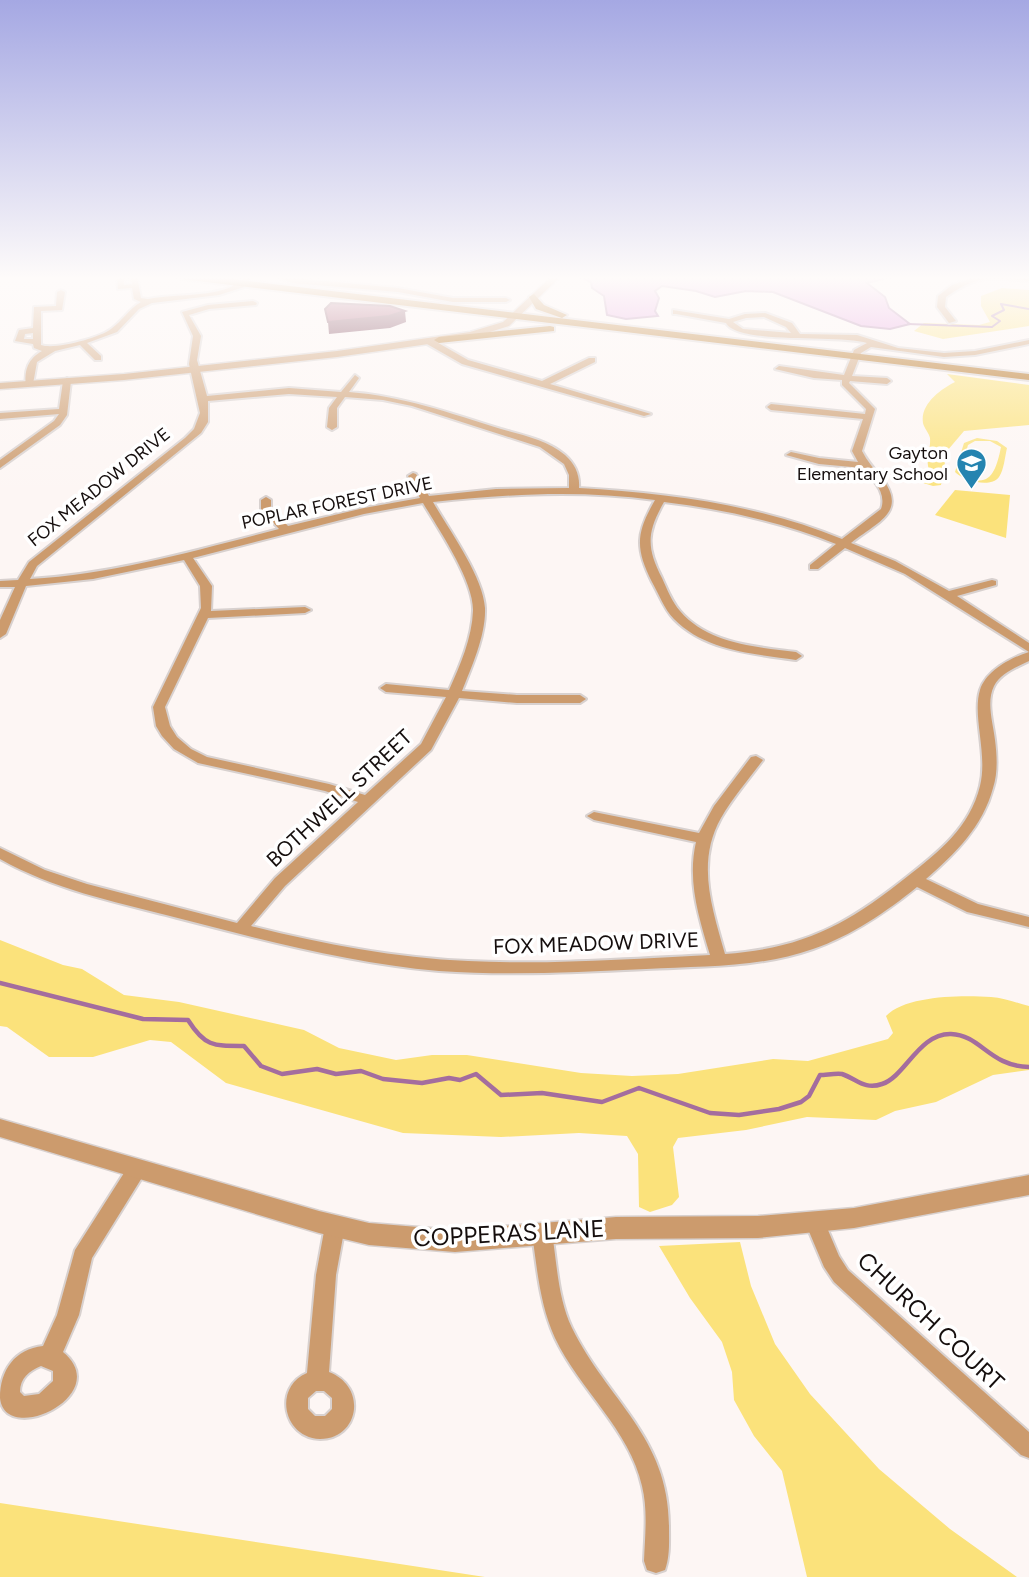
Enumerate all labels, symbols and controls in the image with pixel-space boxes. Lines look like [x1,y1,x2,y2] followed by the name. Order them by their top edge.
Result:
[23,423,175,551] street label: FOX MEADOW DRIVE
[797,442,948,485] place label: Gayton Elementary School
[954,446,988,490] school or university icon: Gayton Elementary School
[239,472,435,534] street label: POPLAR FOREST DRIVE
[261,724,417,872] street label: BOTHWELL STREET
[492,927,700,959] street label: FOX MEADOW DRIVE
[413,1214,605,1252] street label: COPPERAS LANE
[852,1246,1010,1396] street label: CHURCH COURT

